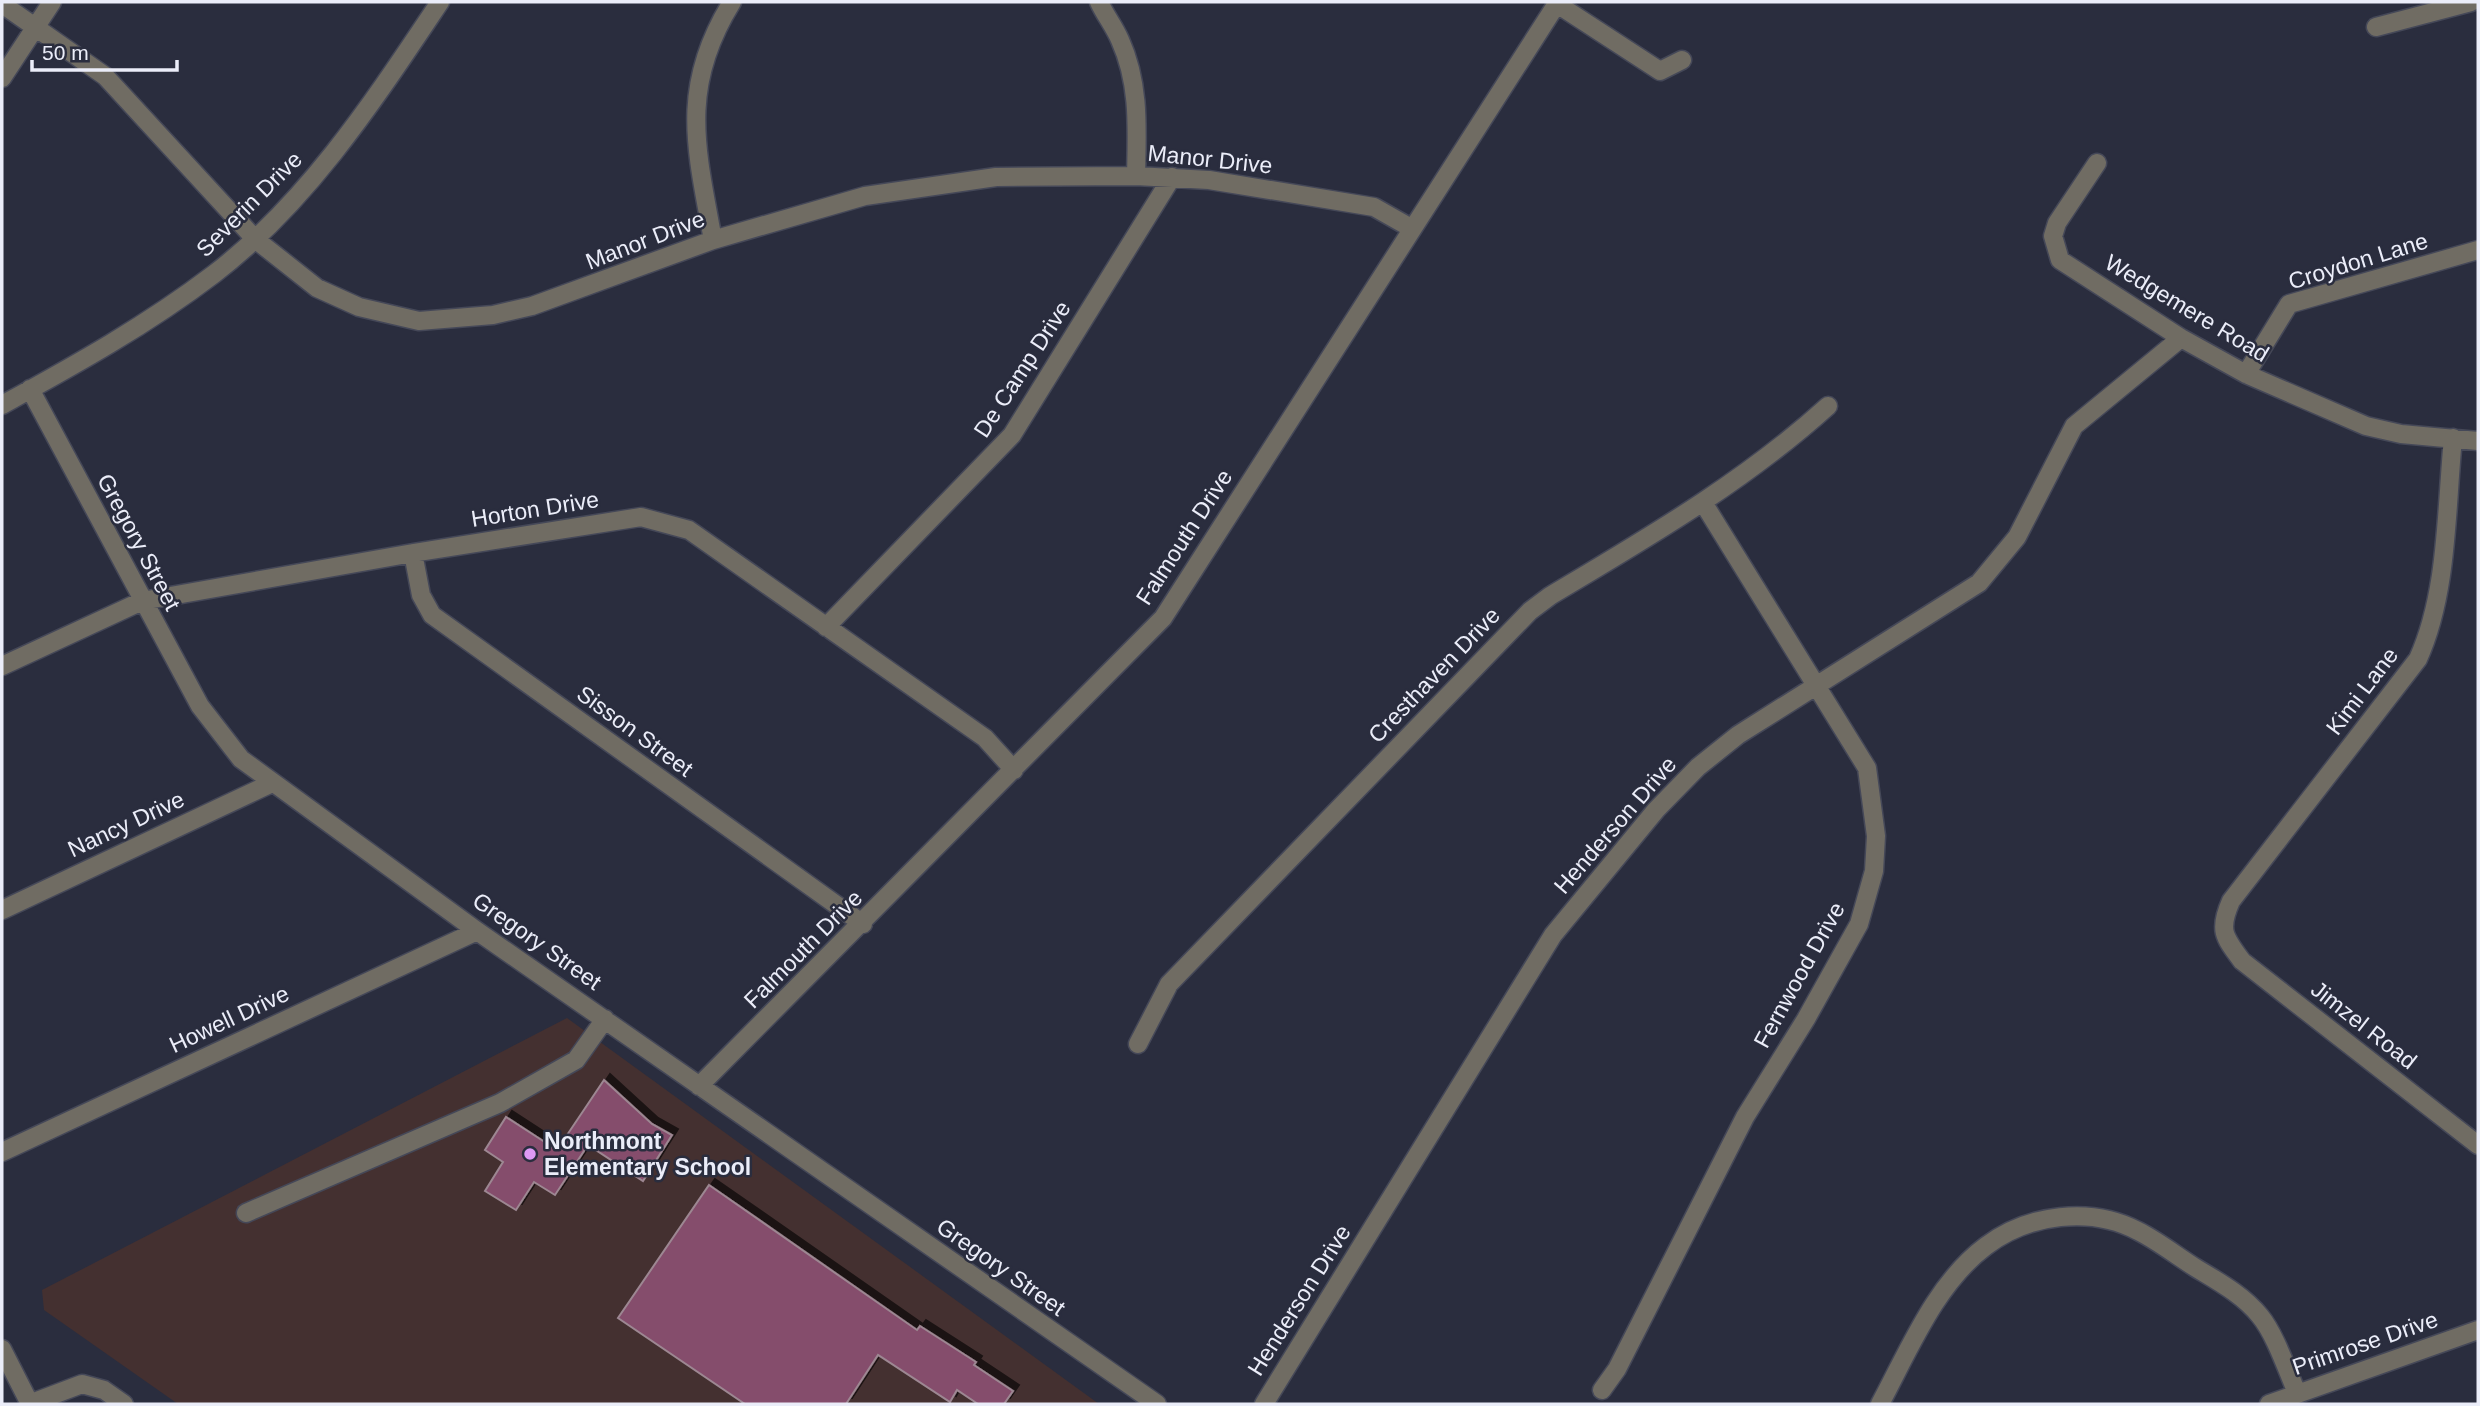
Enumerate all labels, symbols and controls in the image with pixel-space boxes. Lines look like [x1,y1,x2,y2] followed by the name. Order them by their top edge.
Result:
[32,28,177,72] scale bar
[42,41,89,64] text: 50 m
[1146,140,1274,178] street label: Manor Drive
[191,146,307,262] street label: Severin Drive
[582,205,708,275] street label: Manor Drive
[2285,227,2431,295] street label: Croydon Lane
[2100,249,2274,367] street label: Wedgemere Road
[968,296,1076,442] street label: De Camp Drive
[1131,465,1237,609] street label: Falmouth Drive
[92,469,186,615] street label: Gregory Street
[469,486,601,532] street label: Horton Drive
[1363,602,1505,748] street label: Cresthaven Drive
[2321,642,2403,740] street label: Kimi Lane
[572,680,698,782] street label: Sisson Street
[1549,751,1681,899] street label: Henderson Drive
[64,786,188,862] street label: Nancy Drive
[739,885,867,1013] street label: Falmouth Drive
[468,887,607,995] street label: Gregory Street
[1748,898,1850,1052] street label: Fernwood Drive
[2306,976,2422,1074] street label: Jimzel Road
[165,980,293,1058] street label: Howell Drive
[544,1128,751,1180] place label: Northmont Elementary School
[522,1146,538,1162] marker: Northmont Elementary School
[932,1213,1071,1321] street label: Gregory Street
[1242,1220,1356,1380] street label: Henderson Drive
[2289,1306,2441,1380] street label: Primrose Drive

